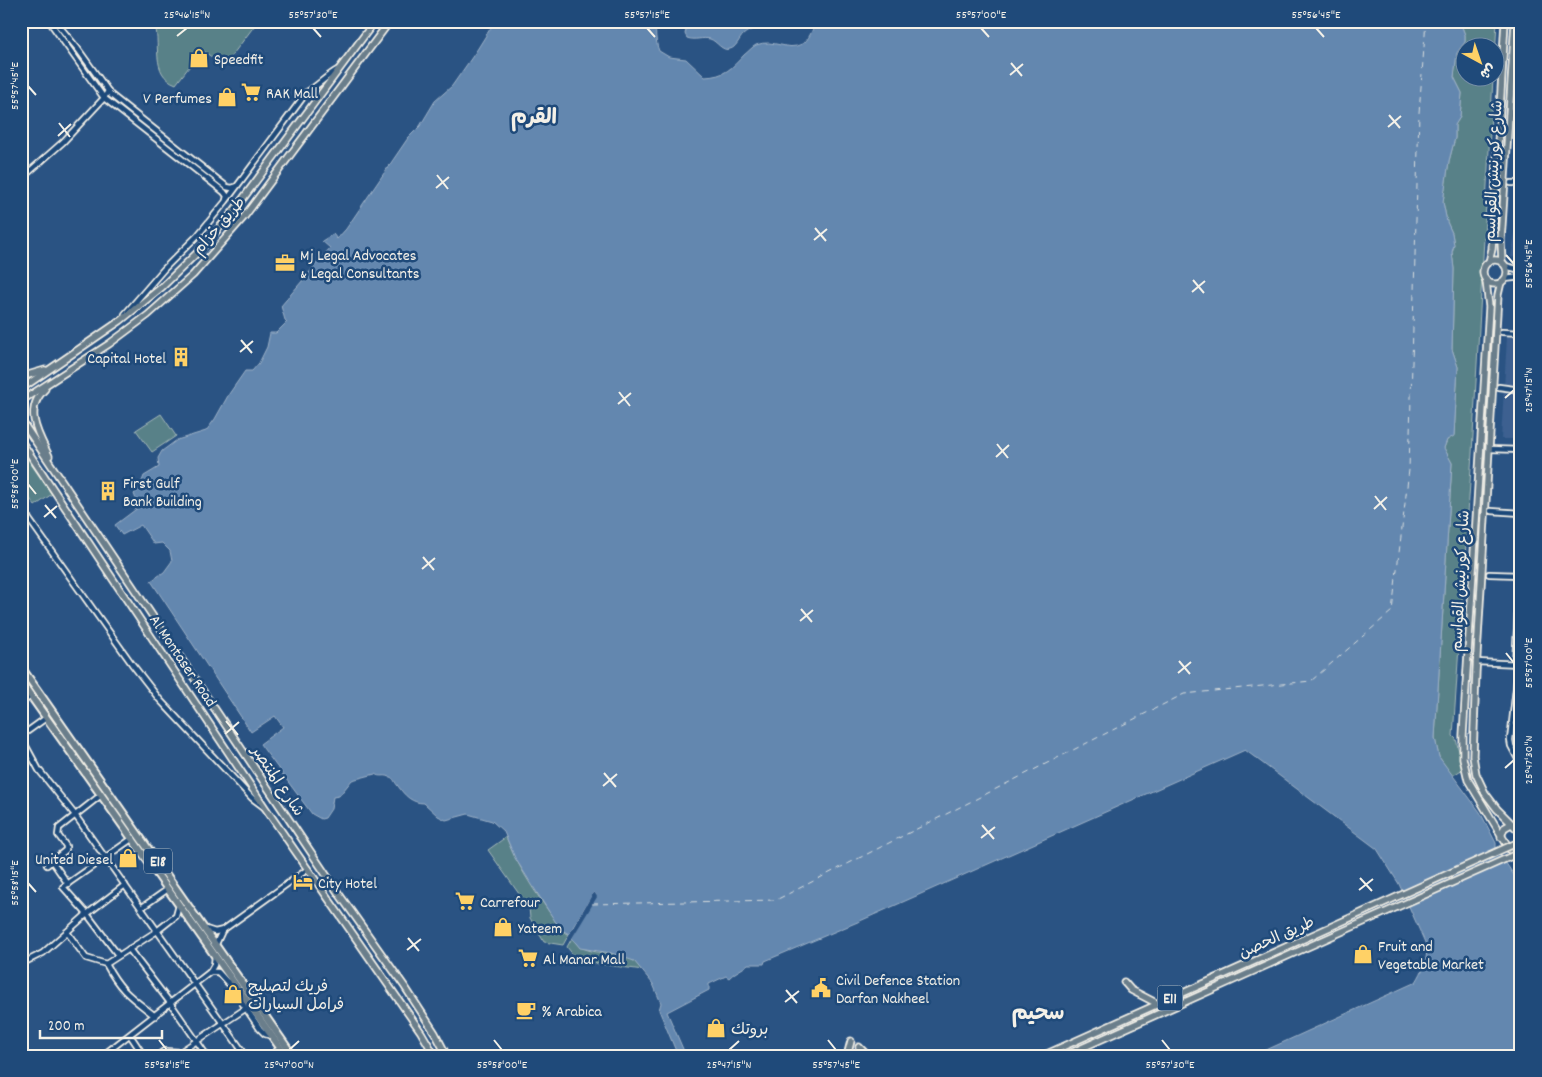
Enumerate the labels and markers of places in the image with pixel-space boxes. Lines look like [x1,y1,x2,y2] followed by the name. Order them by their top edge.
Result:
[188,47,210,69] shop icon: Speedfit
[214,49,263,72] place label: Speedfit
[240,81,262,103] supermarket icon: RAK Mall
[266,83,318,106] place label: RAK Mall
[216,86,238,108] shop icon: V Perfumes
[143,88,212,111] place label: V Perfumes
[300,245,420,286] place label: Mj Legal Advocates & Legal Consultants
[274,252,296,274] office icon: Mj Legal Advocates & Legal Consultants
[170,346,192,368] building icon: Capital Hotel
[87,348,166,371] place label: Capital Hotel
[123,473,202,514] place label: First Gulf Bank Building
[97,480,119,502] building icon: First Gulf Bank Building
[117,847,139,869] shop icon: United Diesel
[35,849,113,872] place label: United Diesel
[292,871,314,893] hotel icon: City Hotel
[318,873,377,896] place label: City Hotel
[454,890,476,912] supermarket icon: Carrefour
[480,892,540,915] place label: Carrefour
[492,916,514,938] shop icon: Yateem
[518,918,562,941] place label: Yateem
[1378,936,1484,977] place label: Fruit and Vegetable Market
[1352,943,1374,965] shop icon: Fruit and Vegetable Market
[517,947,539,969] supermarket icon: Al Manar Mall
[543,949,625,972] place label: Al Manar Mall
[836,970,960,1011] place label: Civil Defence Station Darfan Nakheel
[248,976,344,1017] place label: فريك لتصليح فرامل السيارات
[810,977,832,999] public building icon: Civil Defence Station Darfan Nakheel
[222,983,244,1005] shop icon: فريك لتصليح فرامل السيارات
[515,999,537,1021] cafe icon: % Arabica
[541,1001,602,1024] place label: % Arabica
[705,1017,727,1039] shop icon: بروتك
[731,1019,768,1042] place label: بروتك

